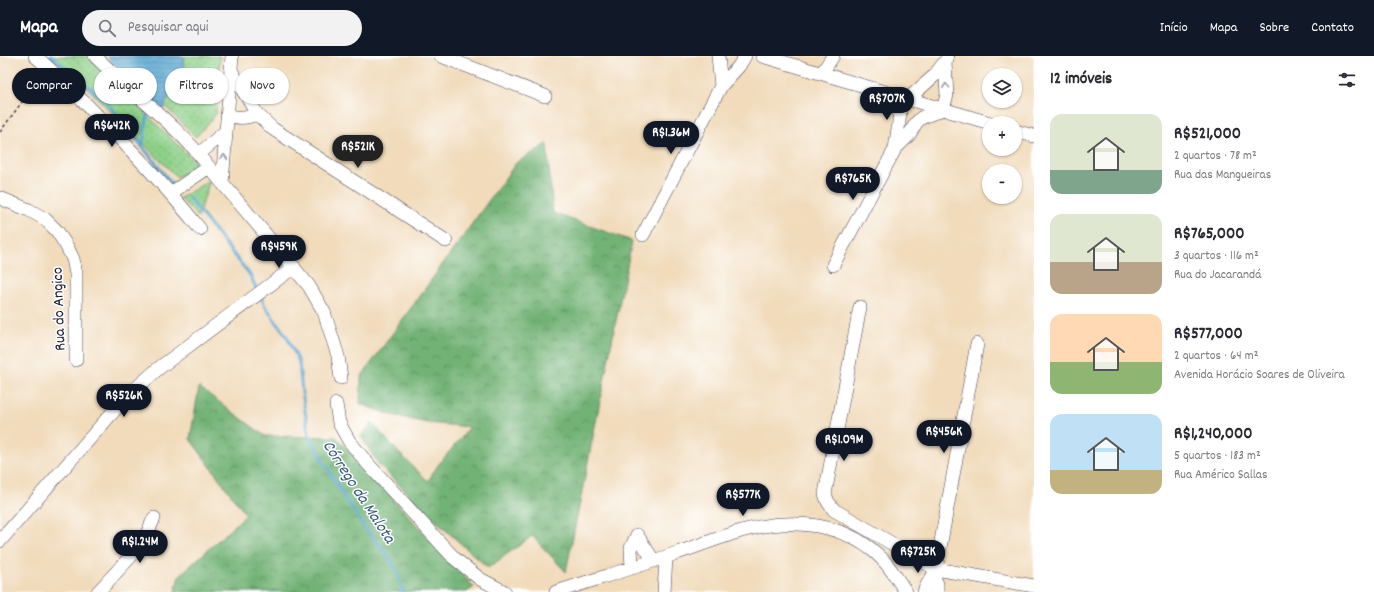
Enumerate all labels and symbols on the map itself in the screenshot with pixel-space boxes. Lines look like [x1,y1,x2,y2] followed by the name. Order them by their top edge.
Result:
[942,83,951,89] one-way arrow
[854,87,920,121] pin: R$707K
[79,114,145,148] pin: R$642K
[634,121,708,155] pin: R$1.36M
[325,135,391,169] pin: R$521K
[220,154,229,160] one-way arrow
[820,167,886,201] pin: R$765K
[246,235,312,269] pin: R$459K
[47,267,72,351] street label: Rua do Angico
[91,384,157,418] pin: R$526K
[911,420,977,454] pin: R$456K
[807,428,881,462] pin: R$1.09M
[315,436,400,550] water label: Córrego da Malota
[710,483,776,517] pin: R$577K
[103,530,177,564] pin: R$1.24M
[885,540,951,574] pin: R$725K

